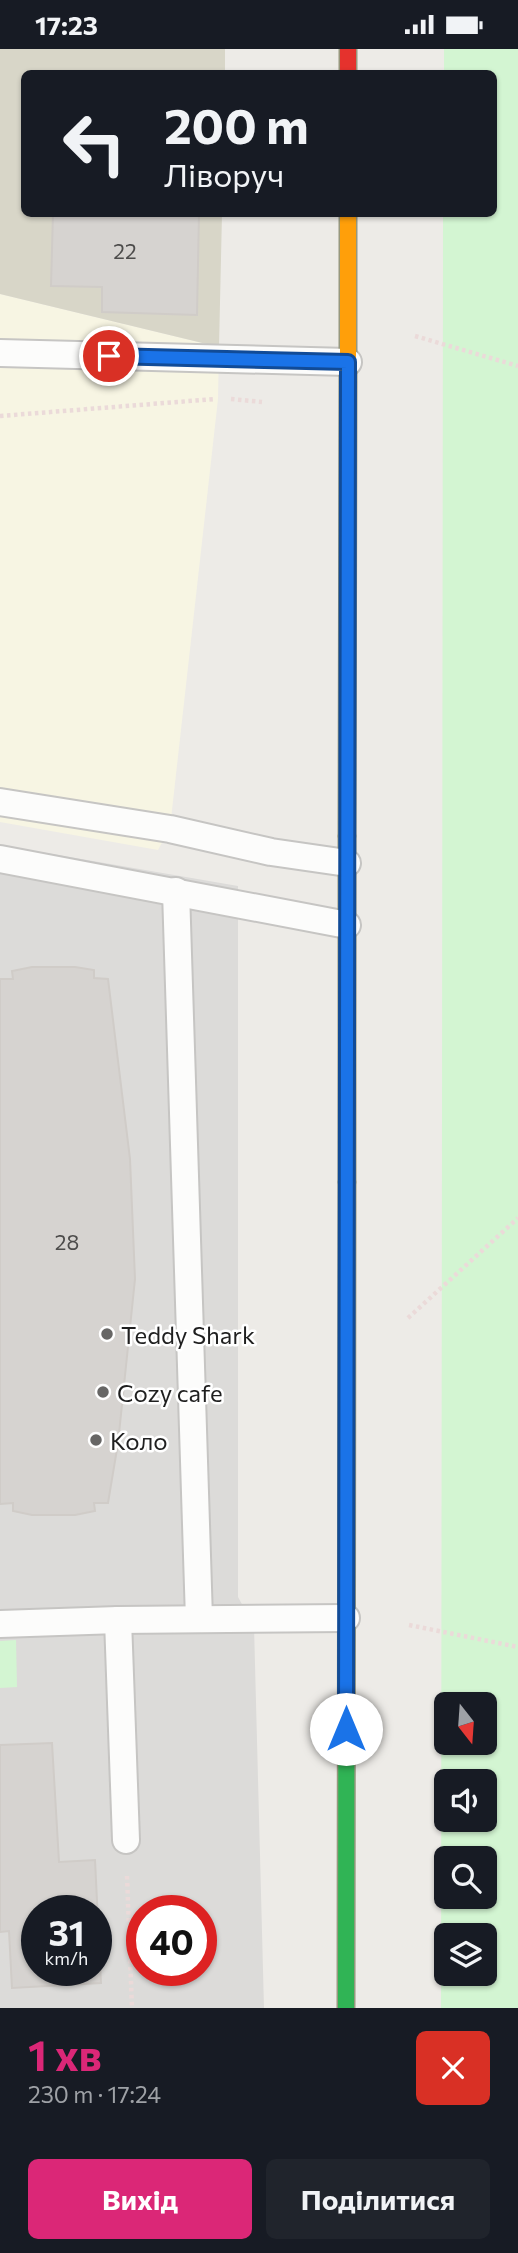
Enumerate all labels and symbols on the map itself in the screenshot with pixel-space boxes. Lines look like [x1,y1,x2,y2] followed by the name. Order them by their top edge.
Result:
[113,238,137,263] house number: 22
[79,326,139,386] pin
[55,1229,79,1254] house number: 28
[121,1320,255,1349] place label: Teddy Shark
[99,1326,115,1342] marker: Teddy Shark
[117,1378,223,1407] place label: Cozy cafe
[95,1384,111,1400] marker: Cozy cafe
[110,1426,168,1455] place label: Коло
[88,1432,104,1448] marker: Коло
[309,1692,383,1766] position arrow
[434,1692,497,1755] north arrow
[126,1895,217,1986] speed limit sign: 40

